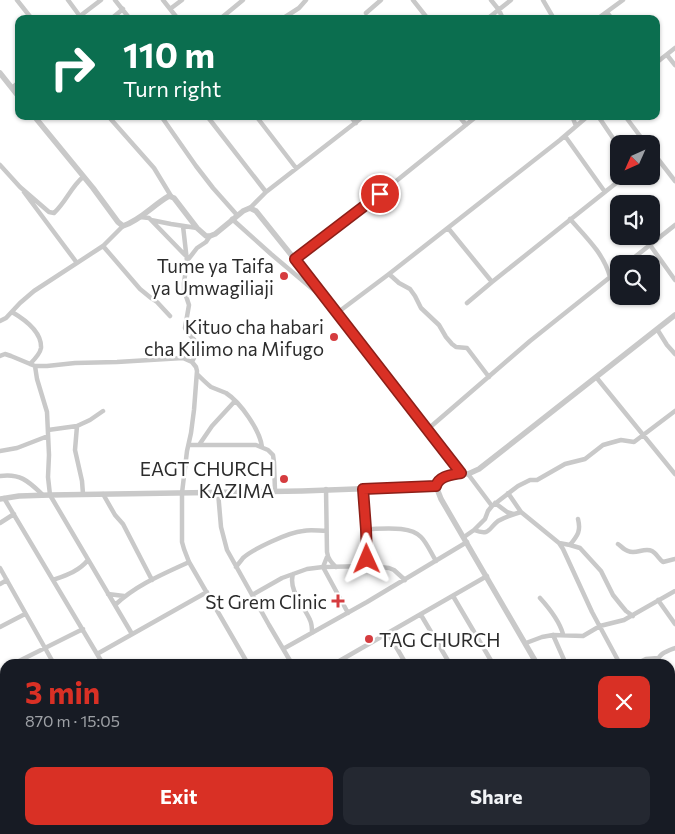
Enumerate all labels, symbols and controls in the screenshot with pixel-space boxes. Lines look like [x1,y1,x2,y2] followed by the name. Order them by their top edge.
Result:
[123,32,215,75] text: 110 m
[40,35,105,100] icon: right
[123,75,221,102] text: Turn right
[610,135,660,185] north arrow
[610,135,660,305] map controls
[359,173,401,215] pin
[366,180,394,208] icon: arrive
[610,195,660,245] button: sound
[151,254,274,299] place label: Tume ya Taifa ya Umwagiliaji
[610,255,660,305] button: search
[278,270,290,282] marker: Tume ya Taifa ya Umwagiliaji
[144,315,324,360] place label: Kituo cha habari cha Kilimo na Mifugo
[328,331,340,343] marker: Kituo cha habari cha Kilimo na Mifugo
[140,457,274,502] place label: EAGT CHURCH KAZIMA
[278,473,290,485] marker: EAGT CHURCH KAZIMA
[340,532,392,584] position arrow
[205,590,327,613] place label: St Grem Clinic
[331,594,345,608] marker: St Grem Clinic
[379,628,500,651] place label: TAG CHURCH
[363,633,375,645] marker: TAG CHURCH
[25,673,100,710] text: 3 min
[598,676,650,728] button: close
[25,711,120,730] text: 870 m · 15:05
[25,767,333,825] button: Exit
[343,767,650,825] button: Share

